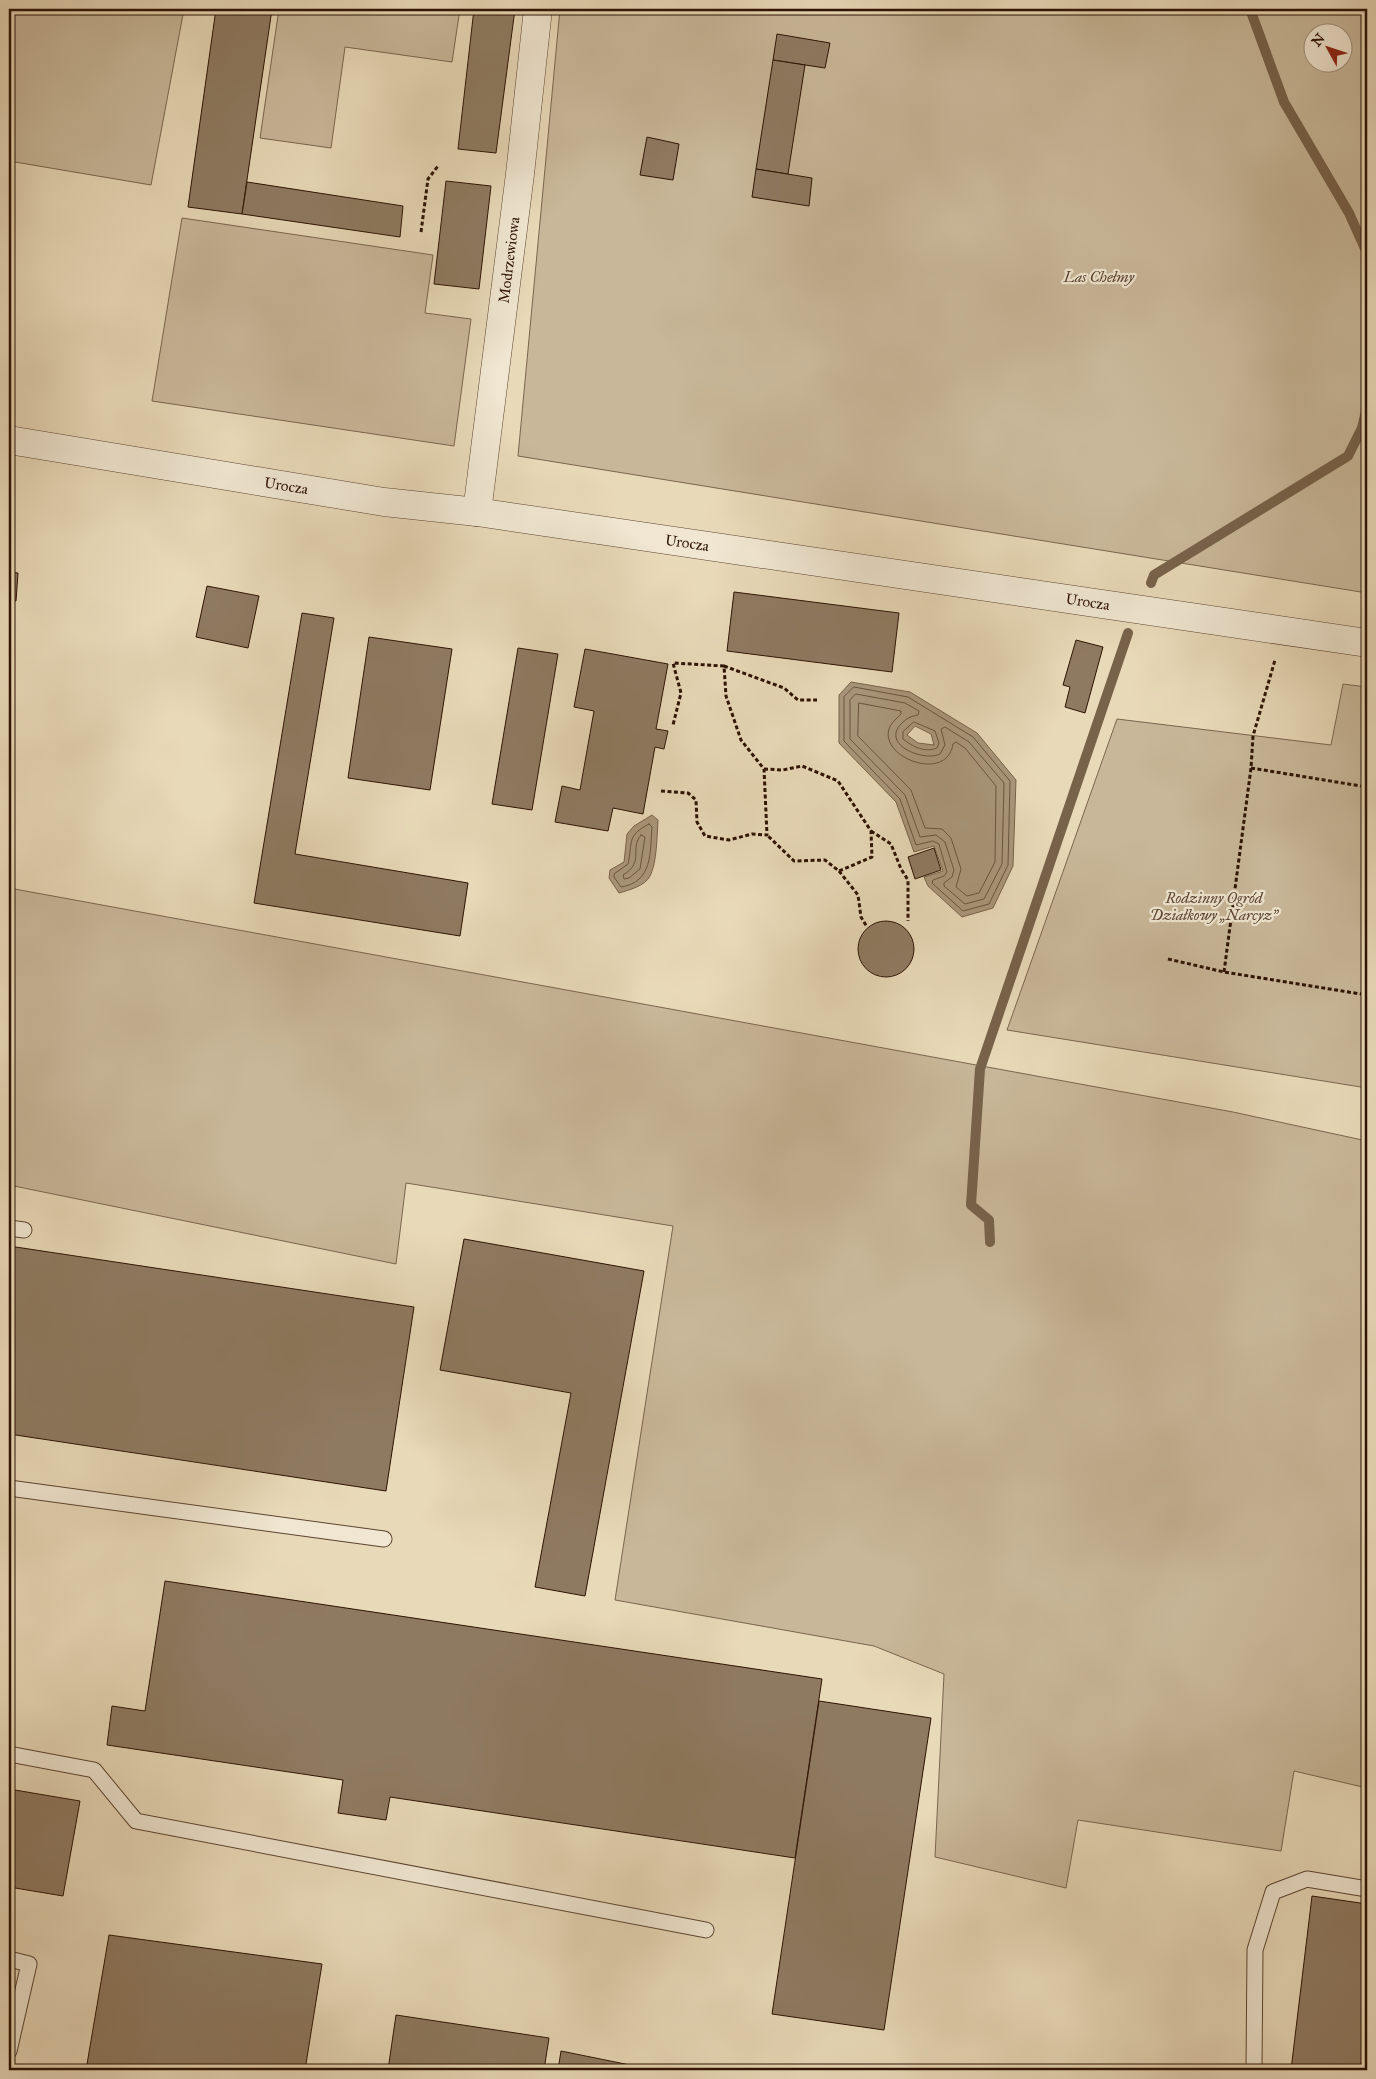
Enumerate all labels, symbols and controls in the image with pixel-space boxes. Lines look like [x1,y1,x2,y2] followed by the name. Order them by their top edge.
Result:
[1304,22,1354,72] north arrow
[1308,30,1329,50] text: N
[495,215,524,304] street label: Modrzewiowa
[1063,268,1136,286] park label: Las Chełmy
[263,473,310,498] street label: Urocza
[664,531,711,555] street label: Urocza
[1065,590,1112,614] street label: Urocza
[1150,889,1280,924] park label: Rodzinny Ogród Działkowy „Narcyz”

